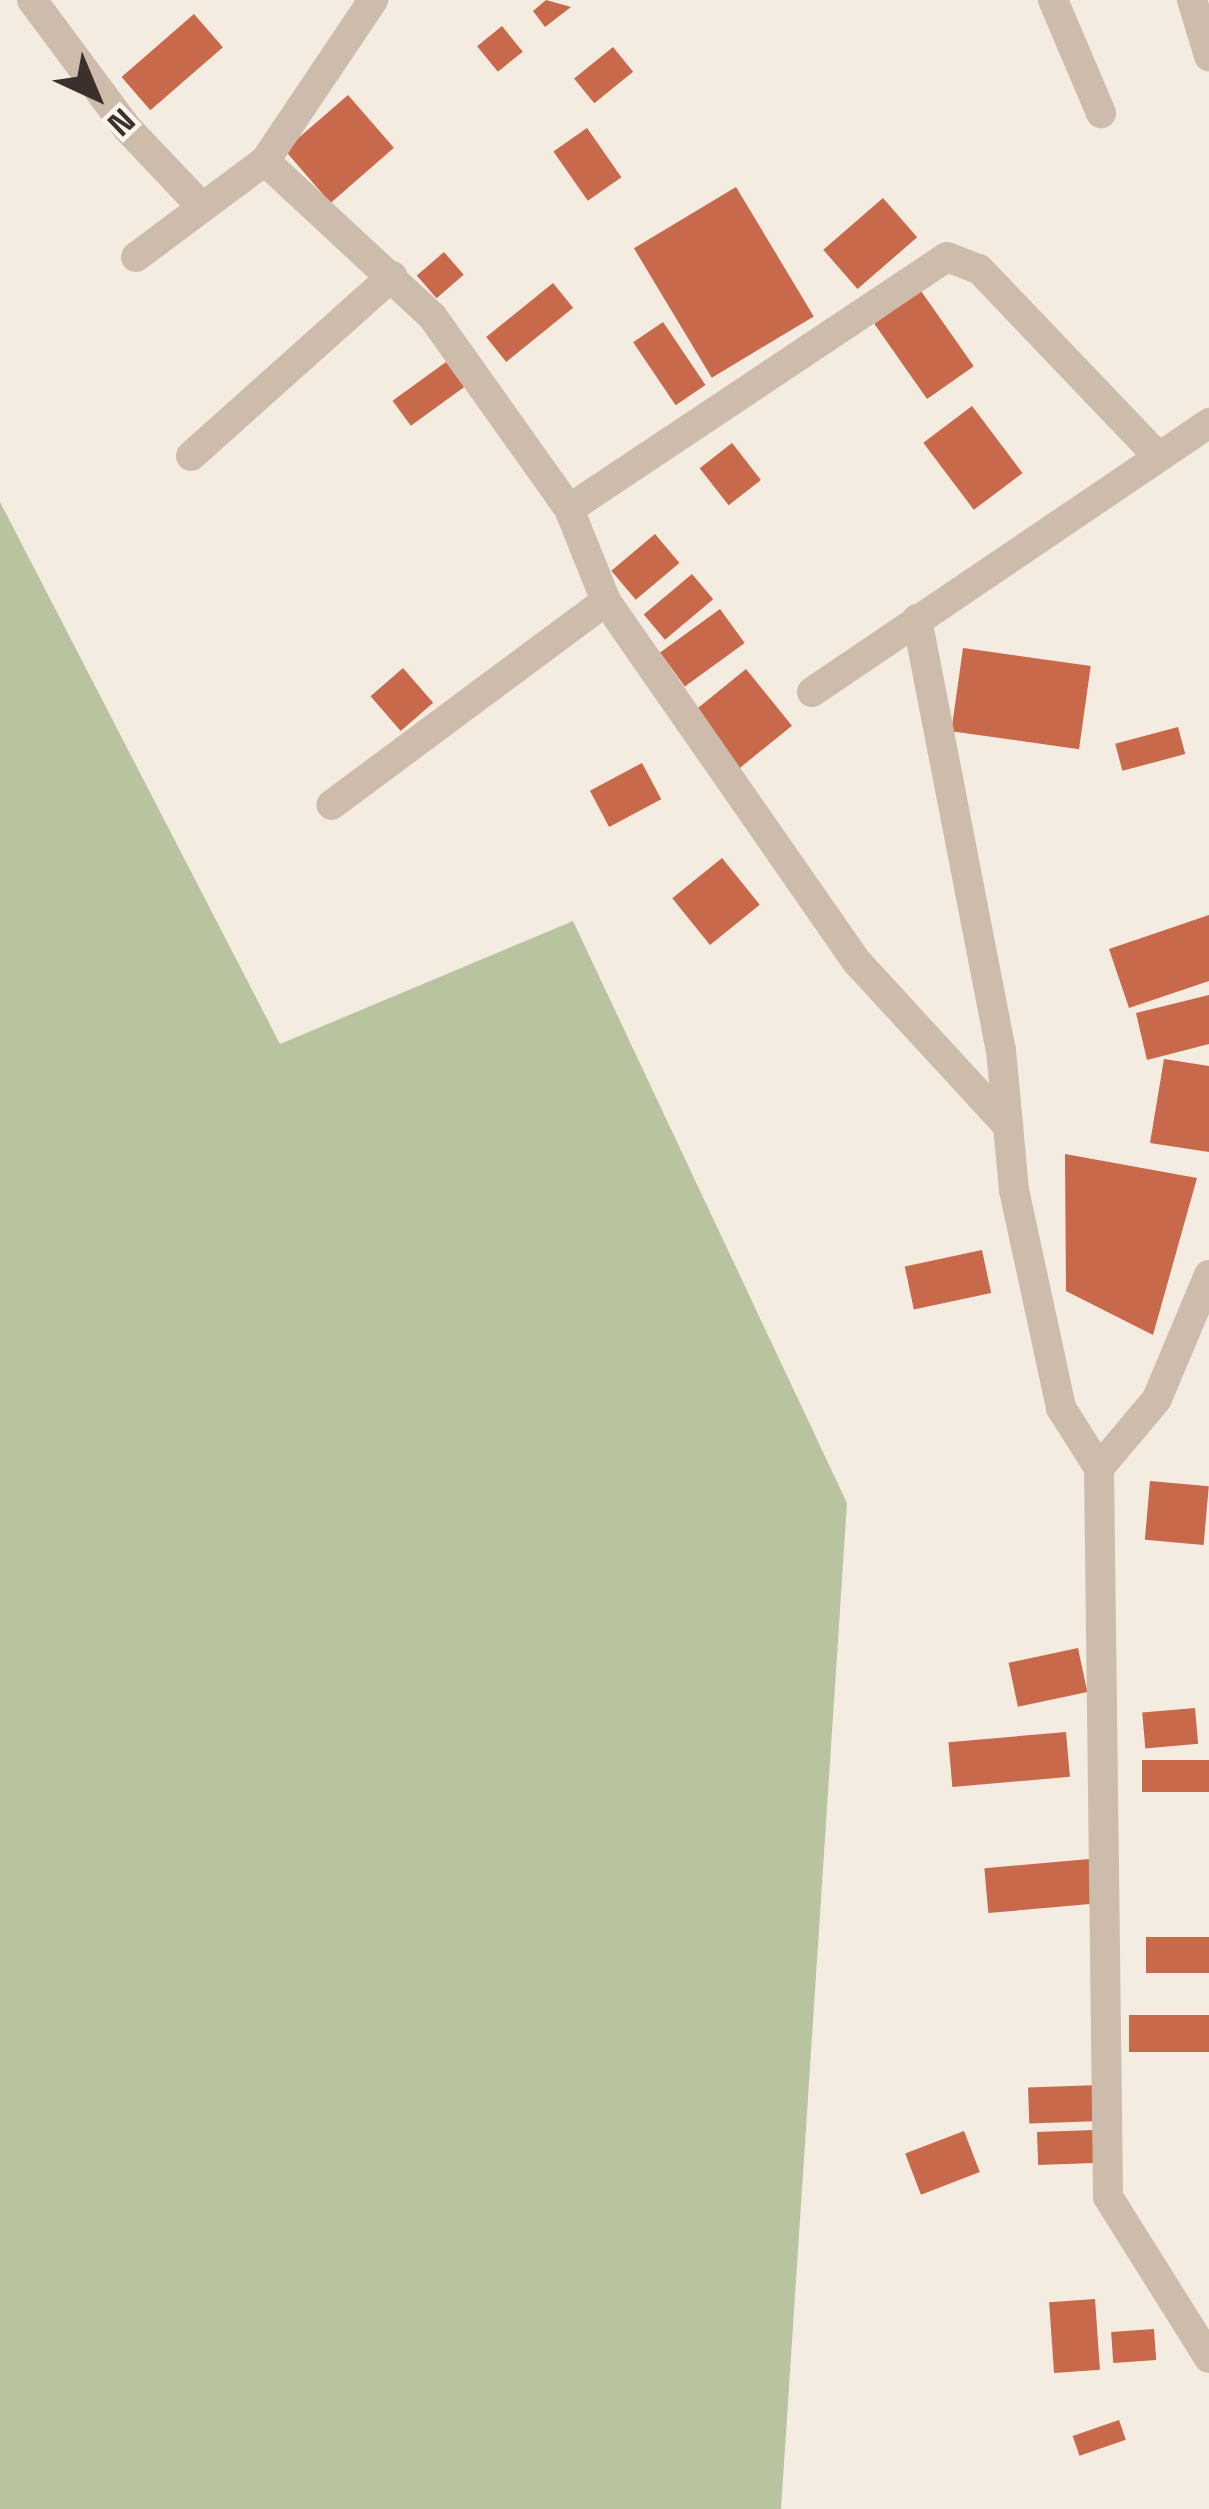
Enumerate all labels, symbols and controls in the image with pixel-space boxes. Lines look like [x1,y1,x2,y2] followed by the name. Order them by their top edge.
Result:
[36,36,156,156] north arrow
[98,99,144,145] text: N

